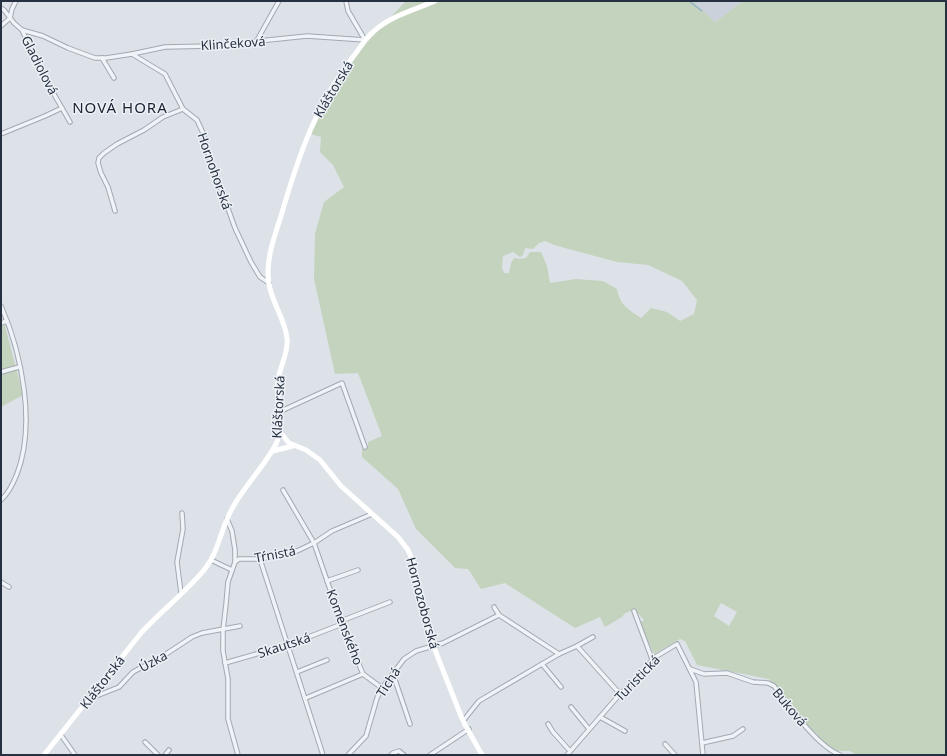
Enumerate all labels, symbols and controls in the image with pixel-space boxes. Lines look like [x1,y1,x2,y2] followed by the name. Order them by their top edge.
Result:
[17,32,63,98] street label: Gladiolová
[200,32,266,54] street label: Klinčeková
[309,57,357,121] street label: Kláštorská
[72,97,168,117] district label: NOVÁ HORA
[193,130,237,212] street label: Hornohorská
[267,375,289,439] street label: Kláštorská
[253,541,297,567] street label: Tŕnistá
[402,555,444,651] street label: Hornozoborská
[322,587,368,668] street label: Komenského
[255,628,313,662] street label: Skautská
[136,646,170,676] street label: Úzka
[610,651,664,705] street label: Turistická
[75,652,129,712] street label: Kláštorská
[372,664,404,700] street label: Tichá
[769,684,811,730] street label: Buková

